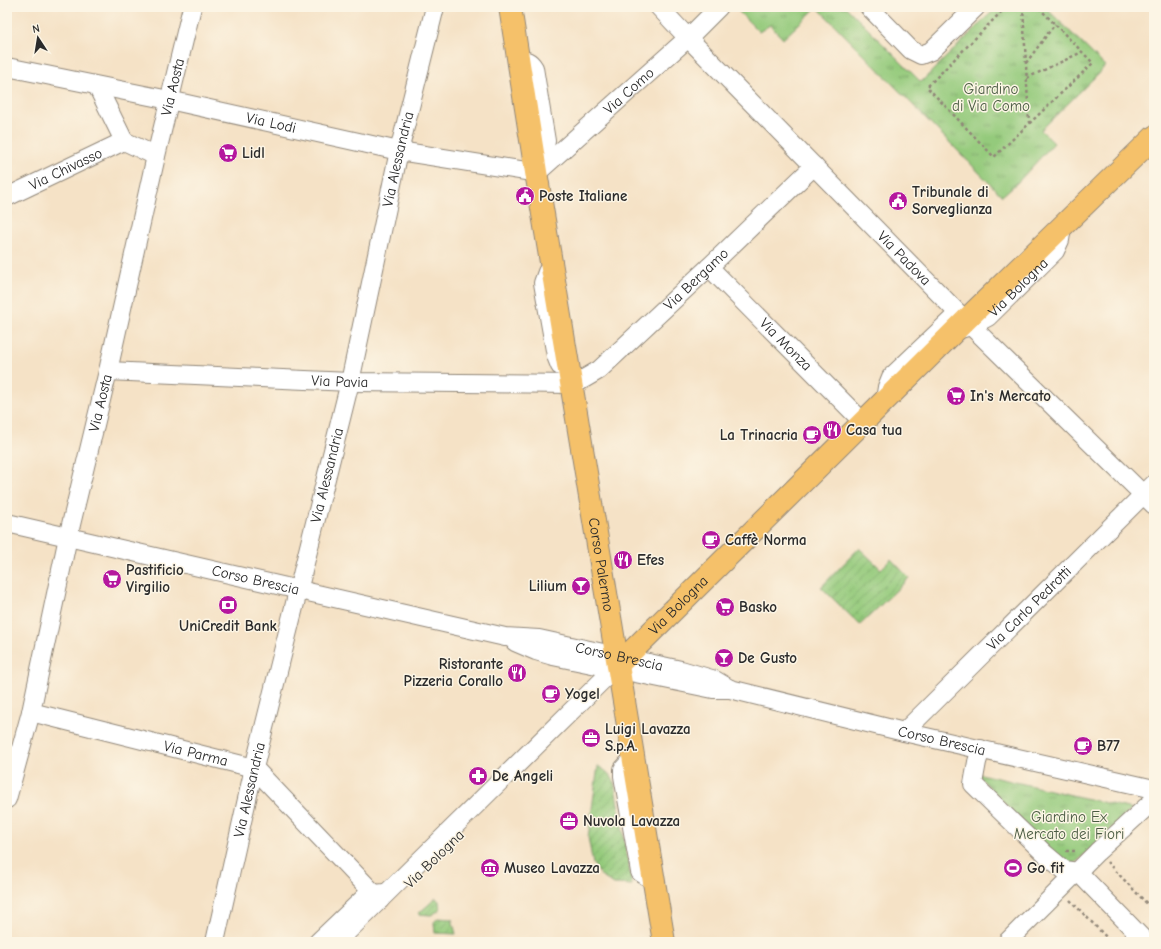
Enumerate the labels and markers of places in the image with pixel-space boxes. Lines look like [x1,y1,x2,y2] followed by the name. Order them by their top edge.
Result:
[217,142,239,164] supermarket icon: Lidl
[242,144,265,162] place label: Lidl
[912,183,992,218] place label: Tribunale di Sorveglianza
[514,185,536,207] public building icon: Poste Italiane
[539,187,627,205] place label: Poste Italiane
[887,190,909,212] public building icon: Tribunale di Sorveglianza
[945,385,967,407] supermarket icon: In's Mercato
[970,387,1051,405] place label: In's Mercato
[821,419,843,441] restaurant icon: Casa tua
[846,421,902,439] place label: Casa tua
[801,424,823,446] cafe icon: La Trinacria
[720,426,798,444] place label: La Trinacria
[700,529,722,551] cafe icon: Caffè Norma
[725,531,807,549] place label: Caffè Norma
[612,549,634,571] restaurant icon: Efes
[637,551,664,569] place label: Efes
[126,561,184,596] place label: Pastificio Virgilio
[101,568,123,590] supermarket icon: Pastificio Virgilio
[570,575,592,597] bar icon: Lilium
[529,577,567,595] place label: Lilium
[217,594,239,616] bank icon: UniCredit Bank
[714,596,736,618] supermarket icon: Basko
[739,598,777,616] place label: Basko
[179,617,278,635] place label: UniCredit Bank
[713,647,735,669] bar icon: De Gusto
[738,649,797,667] place label: De Gusto
[404,655,503,690] place label: Ristorante Pizzeria Corallo
[506,662,528,684] restaurant icon: Ristorante Pizzeria Corallo
[540,683,562,705] cafe icon: Yogel
[565,685,600,703] place label: Yogel
[605,720,691,755] place label: Luigi Lavazza S.p.A.
[580,727,602,749] office icon: Luigi Lavazza S.p.A.
[1072,735,1094,757] cafe icon: B77
[1097,737,1120,755] place label: B77
[467,765,489,787] pharmacy icon: De Angeli
[492,767,553,785] place label: De Angeli
[558,810,580,832] office icon: Nuvola Lavazza
[583,812,680,830] place label: Nuvola Lavazza
[479,857,501,879] museum icon: Museo Lavazza
[1002,857,1024,879] sports icon: Go fit
[504,859,600,877] place label: Museo Lavazza
[1027,859,1065,877] place label: Go fit

